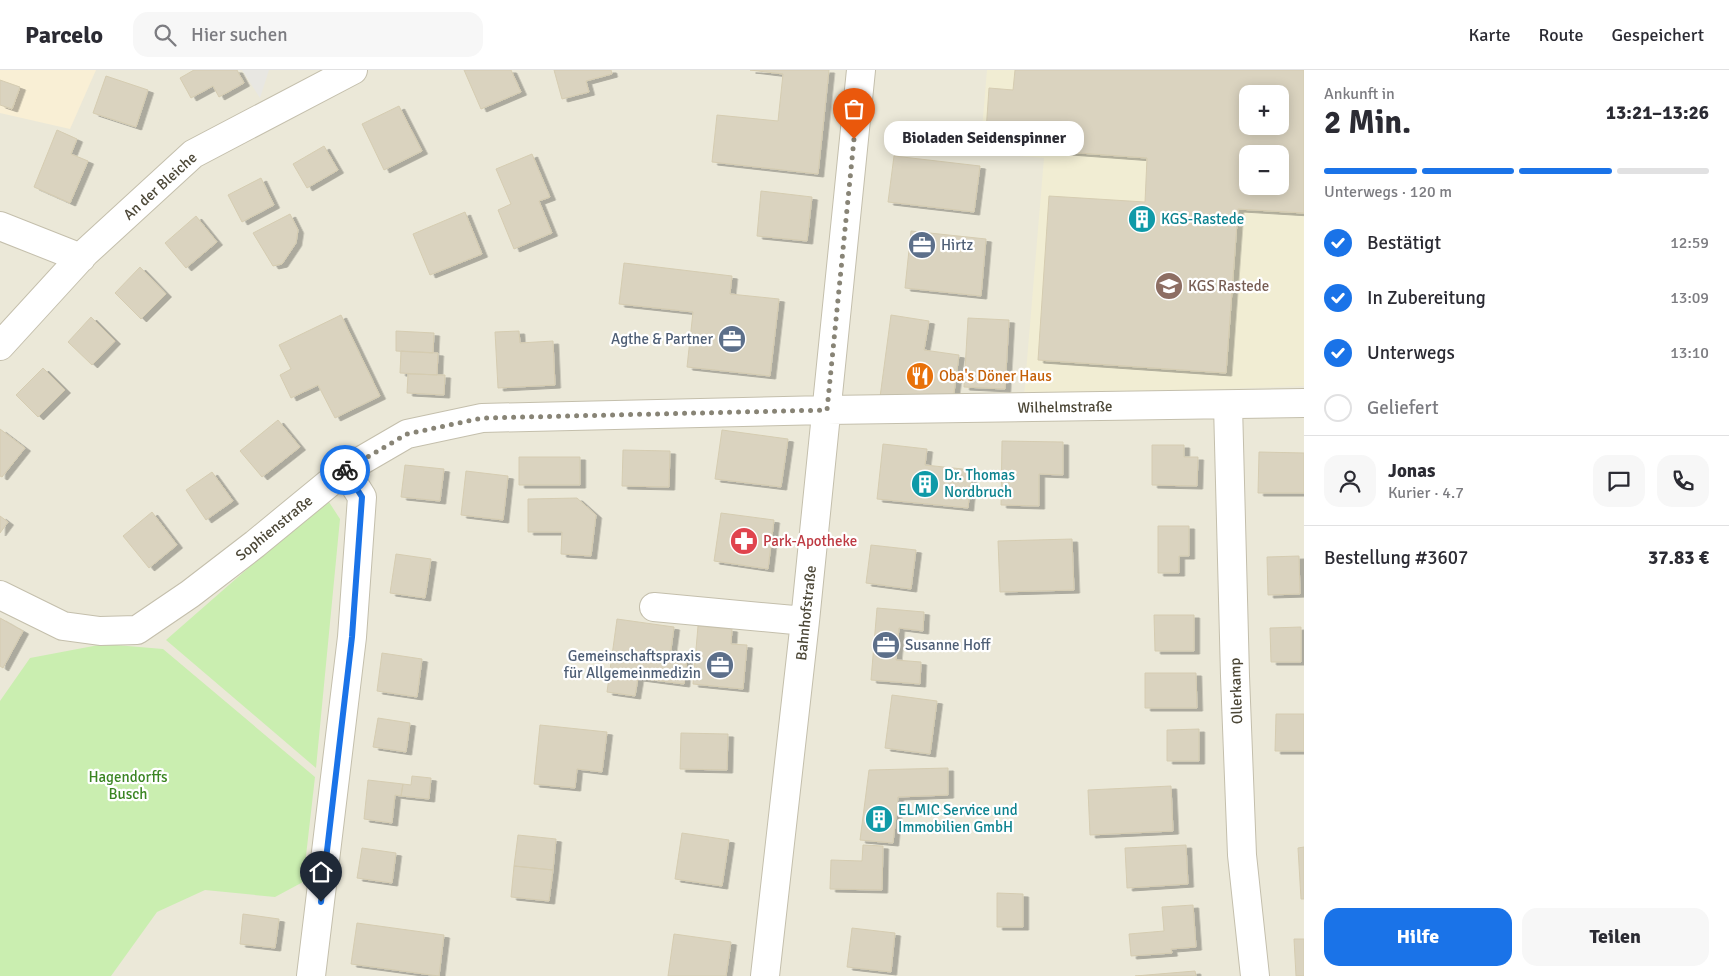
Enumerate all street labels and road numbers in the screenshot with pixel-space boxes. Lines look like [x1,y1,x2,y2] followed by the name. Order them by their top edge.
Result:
[120,148,200,224] street label: An der Bleiche
[1017,397,1113,417] street label: Wilhelmstraße
[232,492,316,564] street label: Sophienstraße
[792,564,820,662] street label: Bahnhofstraße
[1226,657,1246,725] street label: Ollerkamp

